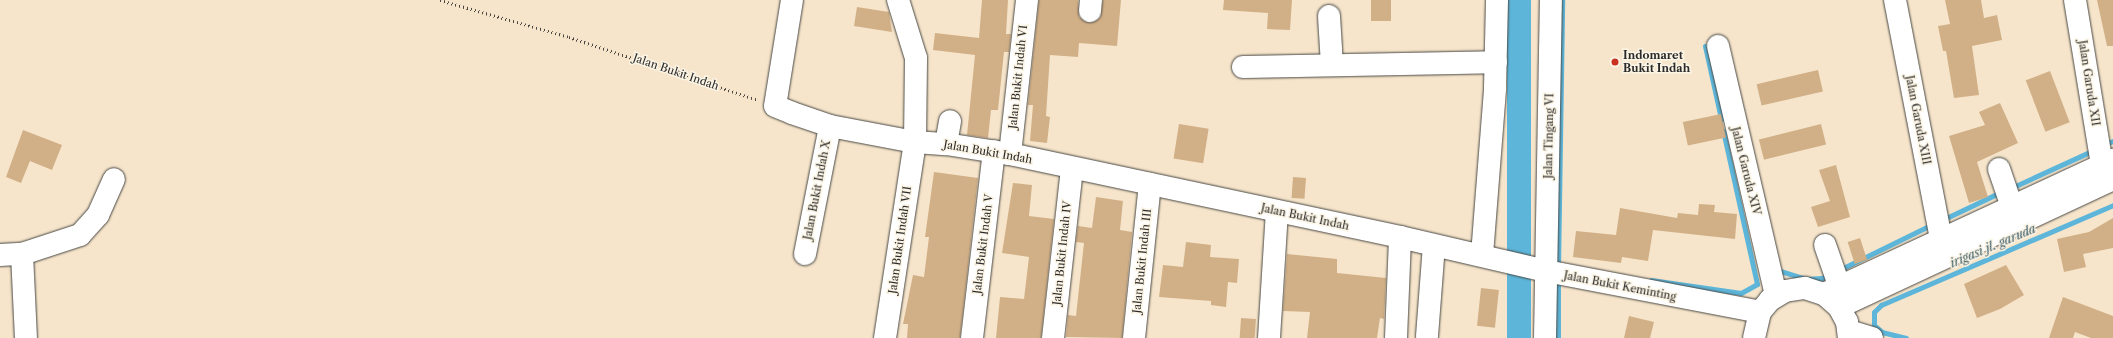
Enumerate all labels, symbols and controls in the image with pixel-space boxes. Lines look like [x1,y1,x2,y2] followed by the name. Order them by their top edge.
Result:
[1006,24,1030,130] street label: Jalan Bukit Indah VI
[2076,39,2102,127] street label: Jalan Garuda XII
[1623,49,1690,75] place label: Indomaret Bukit Indah
[631,51,721,93] street label: Jalan Bukit Indah
[1610,57,1620,67] marker: Indomaret Bukit Indah
[1903,74,1933,166] street label: Jalan Garuda XIII
[1542,93,1556,179] street label: Jalan Tingang VI
[1729,125,1763,217] street label: Jalan Garuda XIV
[943,138,1033,166] street label: Jalan Bukit Indah
[801,139,833,241] street label: Jalan Bukit Indah X
[886,185,914,295] street label: Jalan Bukit Indah VII
[970,193,996,295] street label: Jalan Bukit Indah V
[1050,200,1074,306] street label: Jalan Bukit Indah IV
[1260,201,1350,233] street label: Jalan Bukit Indah
[1130,208,1154,314] street label: Jalan Bukit Indah III
[1948,221,2038,271] water label: irigasi jl. garuda
[1563,269,1677,303] street label: Jalan Bukit Keminting

